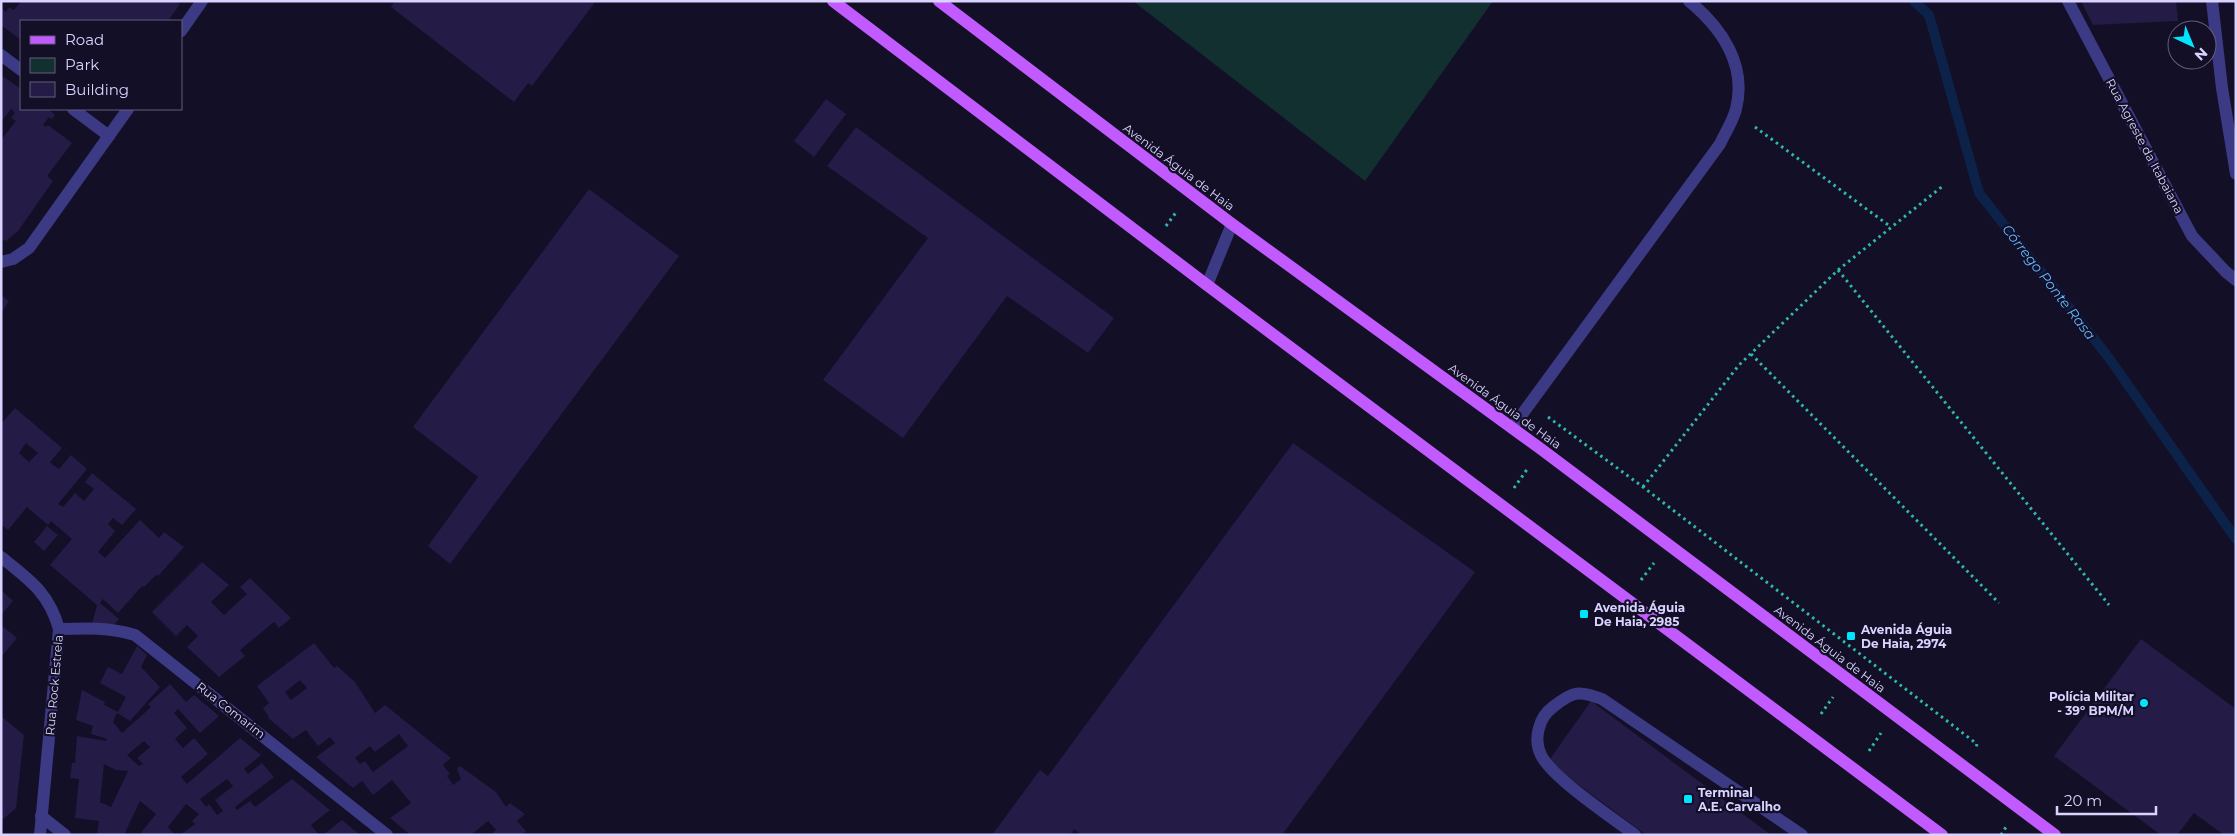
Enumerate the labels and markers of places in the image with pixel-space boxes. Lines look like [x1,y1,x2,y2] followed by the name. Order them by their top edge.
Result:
[1593,600,1685,629] place label: Avenida Águia De Haia, 2985
[1578,608,1590,620] marker: Avenida Águia De Haia, 2985
[1860,622,1952,651] place label: Avenida Águia De Haia, 2974
[1845,630,1857,642] marker: Avenida Águia De Haia, 2974
[2049,689,2134,718] place label: Polícia Militar - 39º BPM/M
[2138,697,2150,709] marker: Polícia Militar - 39º BPM/M
[1697,785,1781,814] place label: Terminal A.E. Carvalho
[1682,793,1694,805] marker: Terminal A.E. Carvalho

